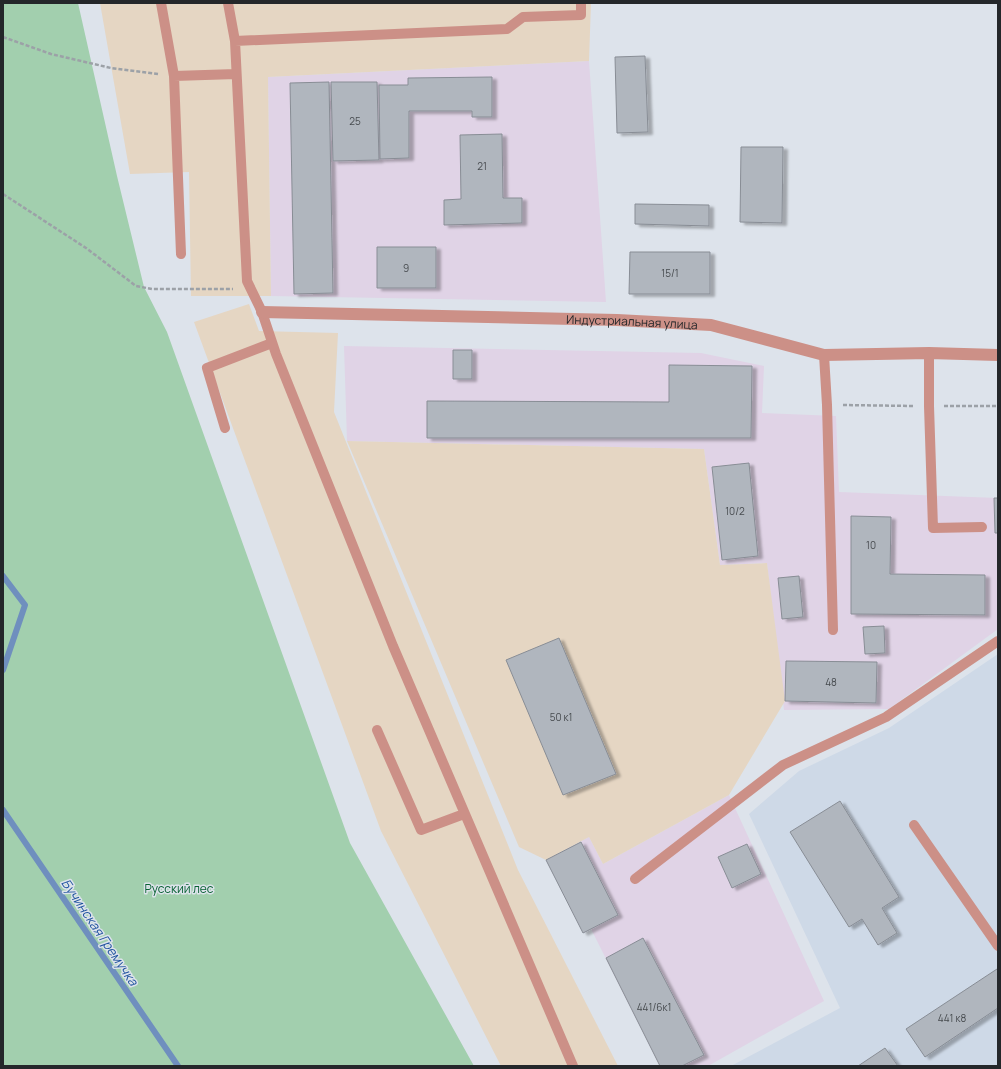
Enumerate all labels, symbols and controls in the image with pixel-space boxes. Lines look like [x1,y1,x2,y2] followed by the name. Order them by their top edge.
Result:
[349,114,361,128] house number: 25
[477,159,487,173] house number: 21
[403,261,409,275] house number: 9
[661,266,679,280] house number: 15/1
[566,310,698,333] street label: Индустриальная улица
[725,504,745,518] house number: 10/2
[866,538,876,552] house number: 10
[825,675,837,689] house number: 48
[550,710,572,724] house number: 50 к1
[57,875,143,990] water label: Бучинская Гремучка
[144,880,214,897] park label: Русский лес
[637,1000,671,1014] house number: 441/6к1
[938,1011,966,1025] house number: 441 к8

